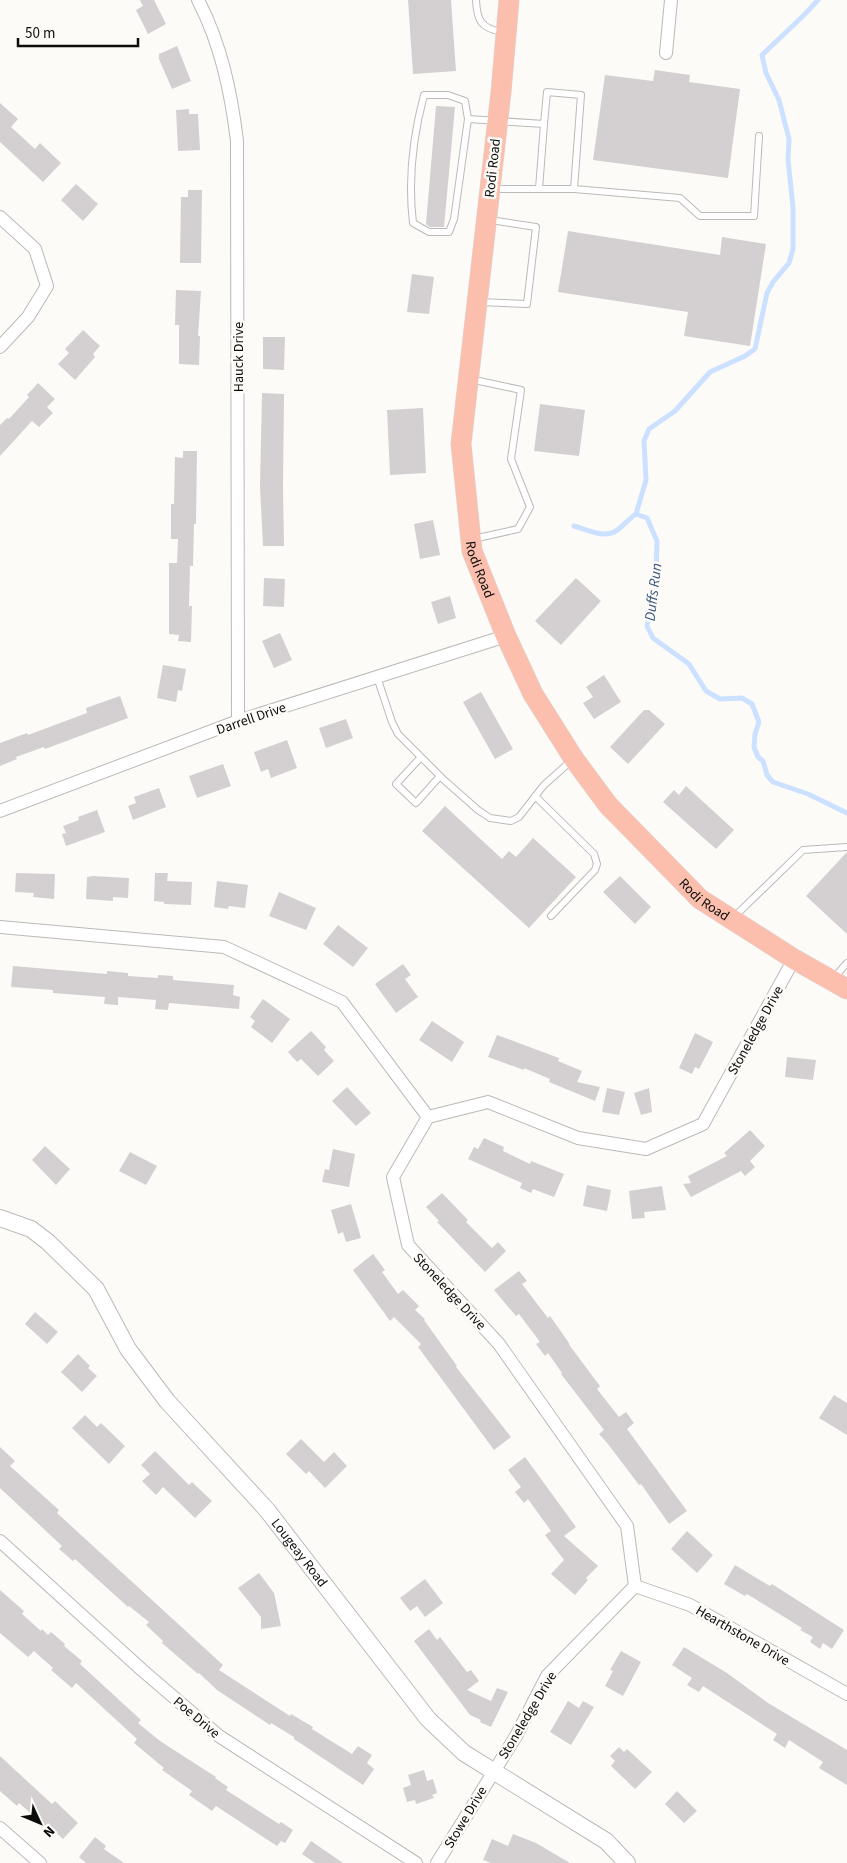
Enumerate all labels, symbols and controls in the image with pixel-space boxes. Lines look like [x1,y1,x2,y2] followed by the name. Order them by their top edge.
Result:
[18,15,138,47] scale bar
[25,23,55,44] text: 50 m
[480,137,506,199] street label: Rodi Road
[229,322,249,392] street label: Hauck Drive
[460,540,499,601] street label: Rodi Road
[640,562,667,622] water label: Duffs Run
[214,698,289,740] street label: Darrell Drive
[674,874,733,926] street label: Rodi Road
[723,982,789,1079] street label: Stoneledge Drive
[408,1249,490,1335] street label: Stoneledge Drive
[266,1514,332,1592] street label: Lougeay Road
[692,1601,793,1671] street label: Hearthstone Drive
[494,1668,562,1763] street label: Stoneledge Drive
[169,1692,224,1743] street label: Poe Drive
[439,1783,492,1852] street label: Stowe Drive
[15,1798,65,1848] north arrow
[38,1821,59,1842] text: N

